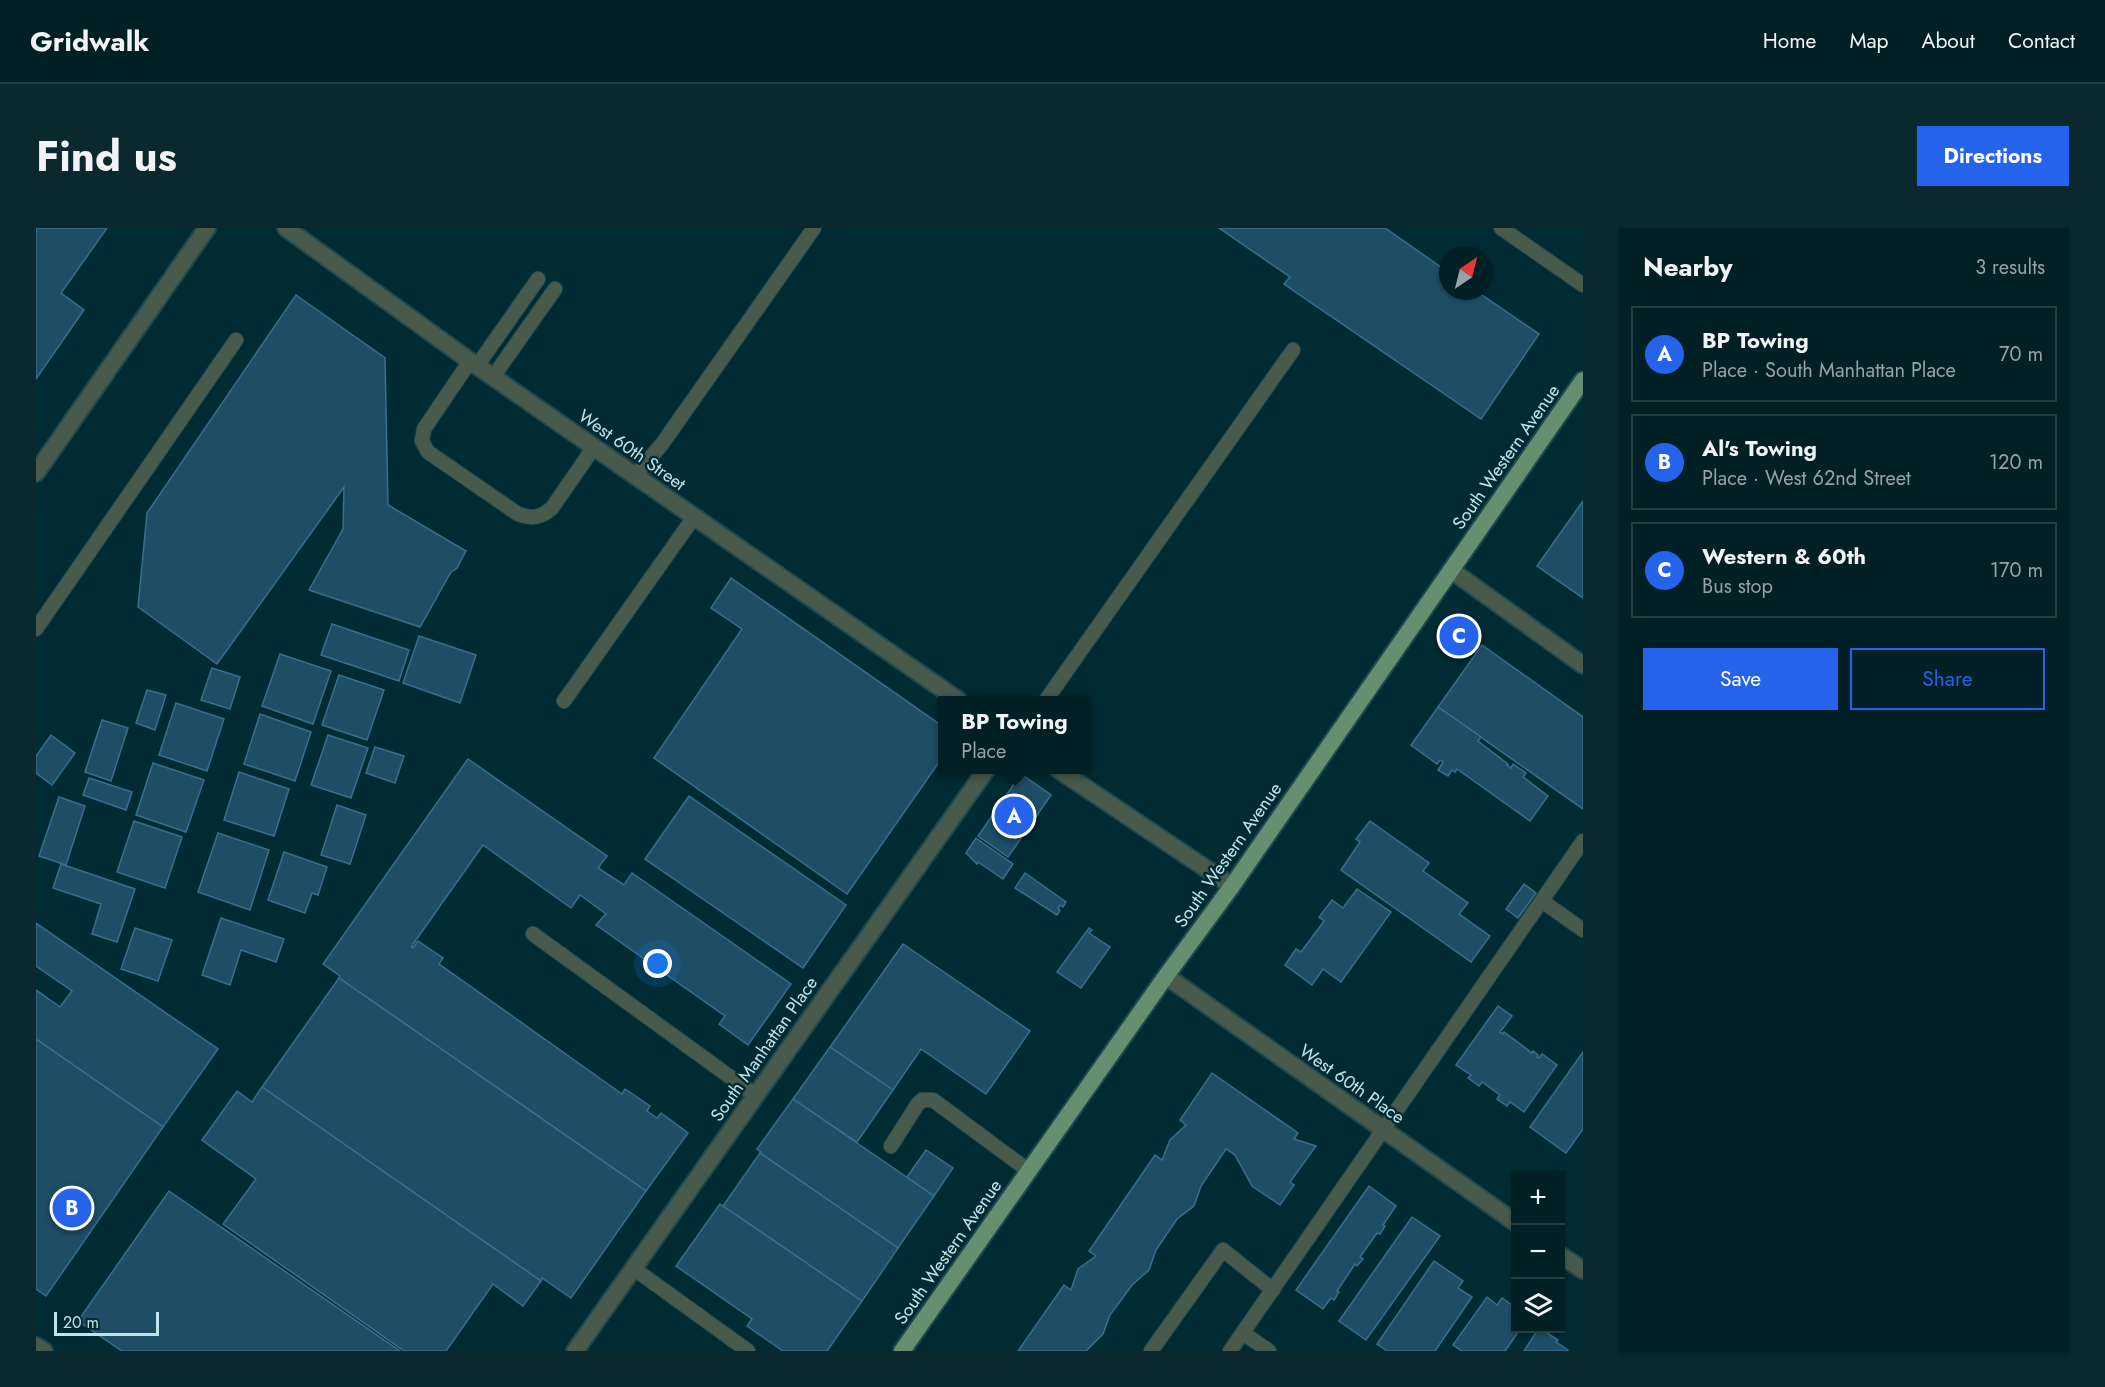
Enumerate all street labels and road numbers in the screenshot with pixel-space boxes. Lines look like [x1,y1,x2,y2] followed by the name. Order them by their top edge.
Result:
[1446,379,1566,535] street label: South Western Avenue
[573,403,692,497] street label: West 60th Street
[1168,777,1288,933] street label: South Western Avenue
[704,971,824,1127] street label: South Manhattan Place
[1294,1038,1410,1130] street label: West 60th Place
[888,1174,1008,1330] street label: South Western Avenue

